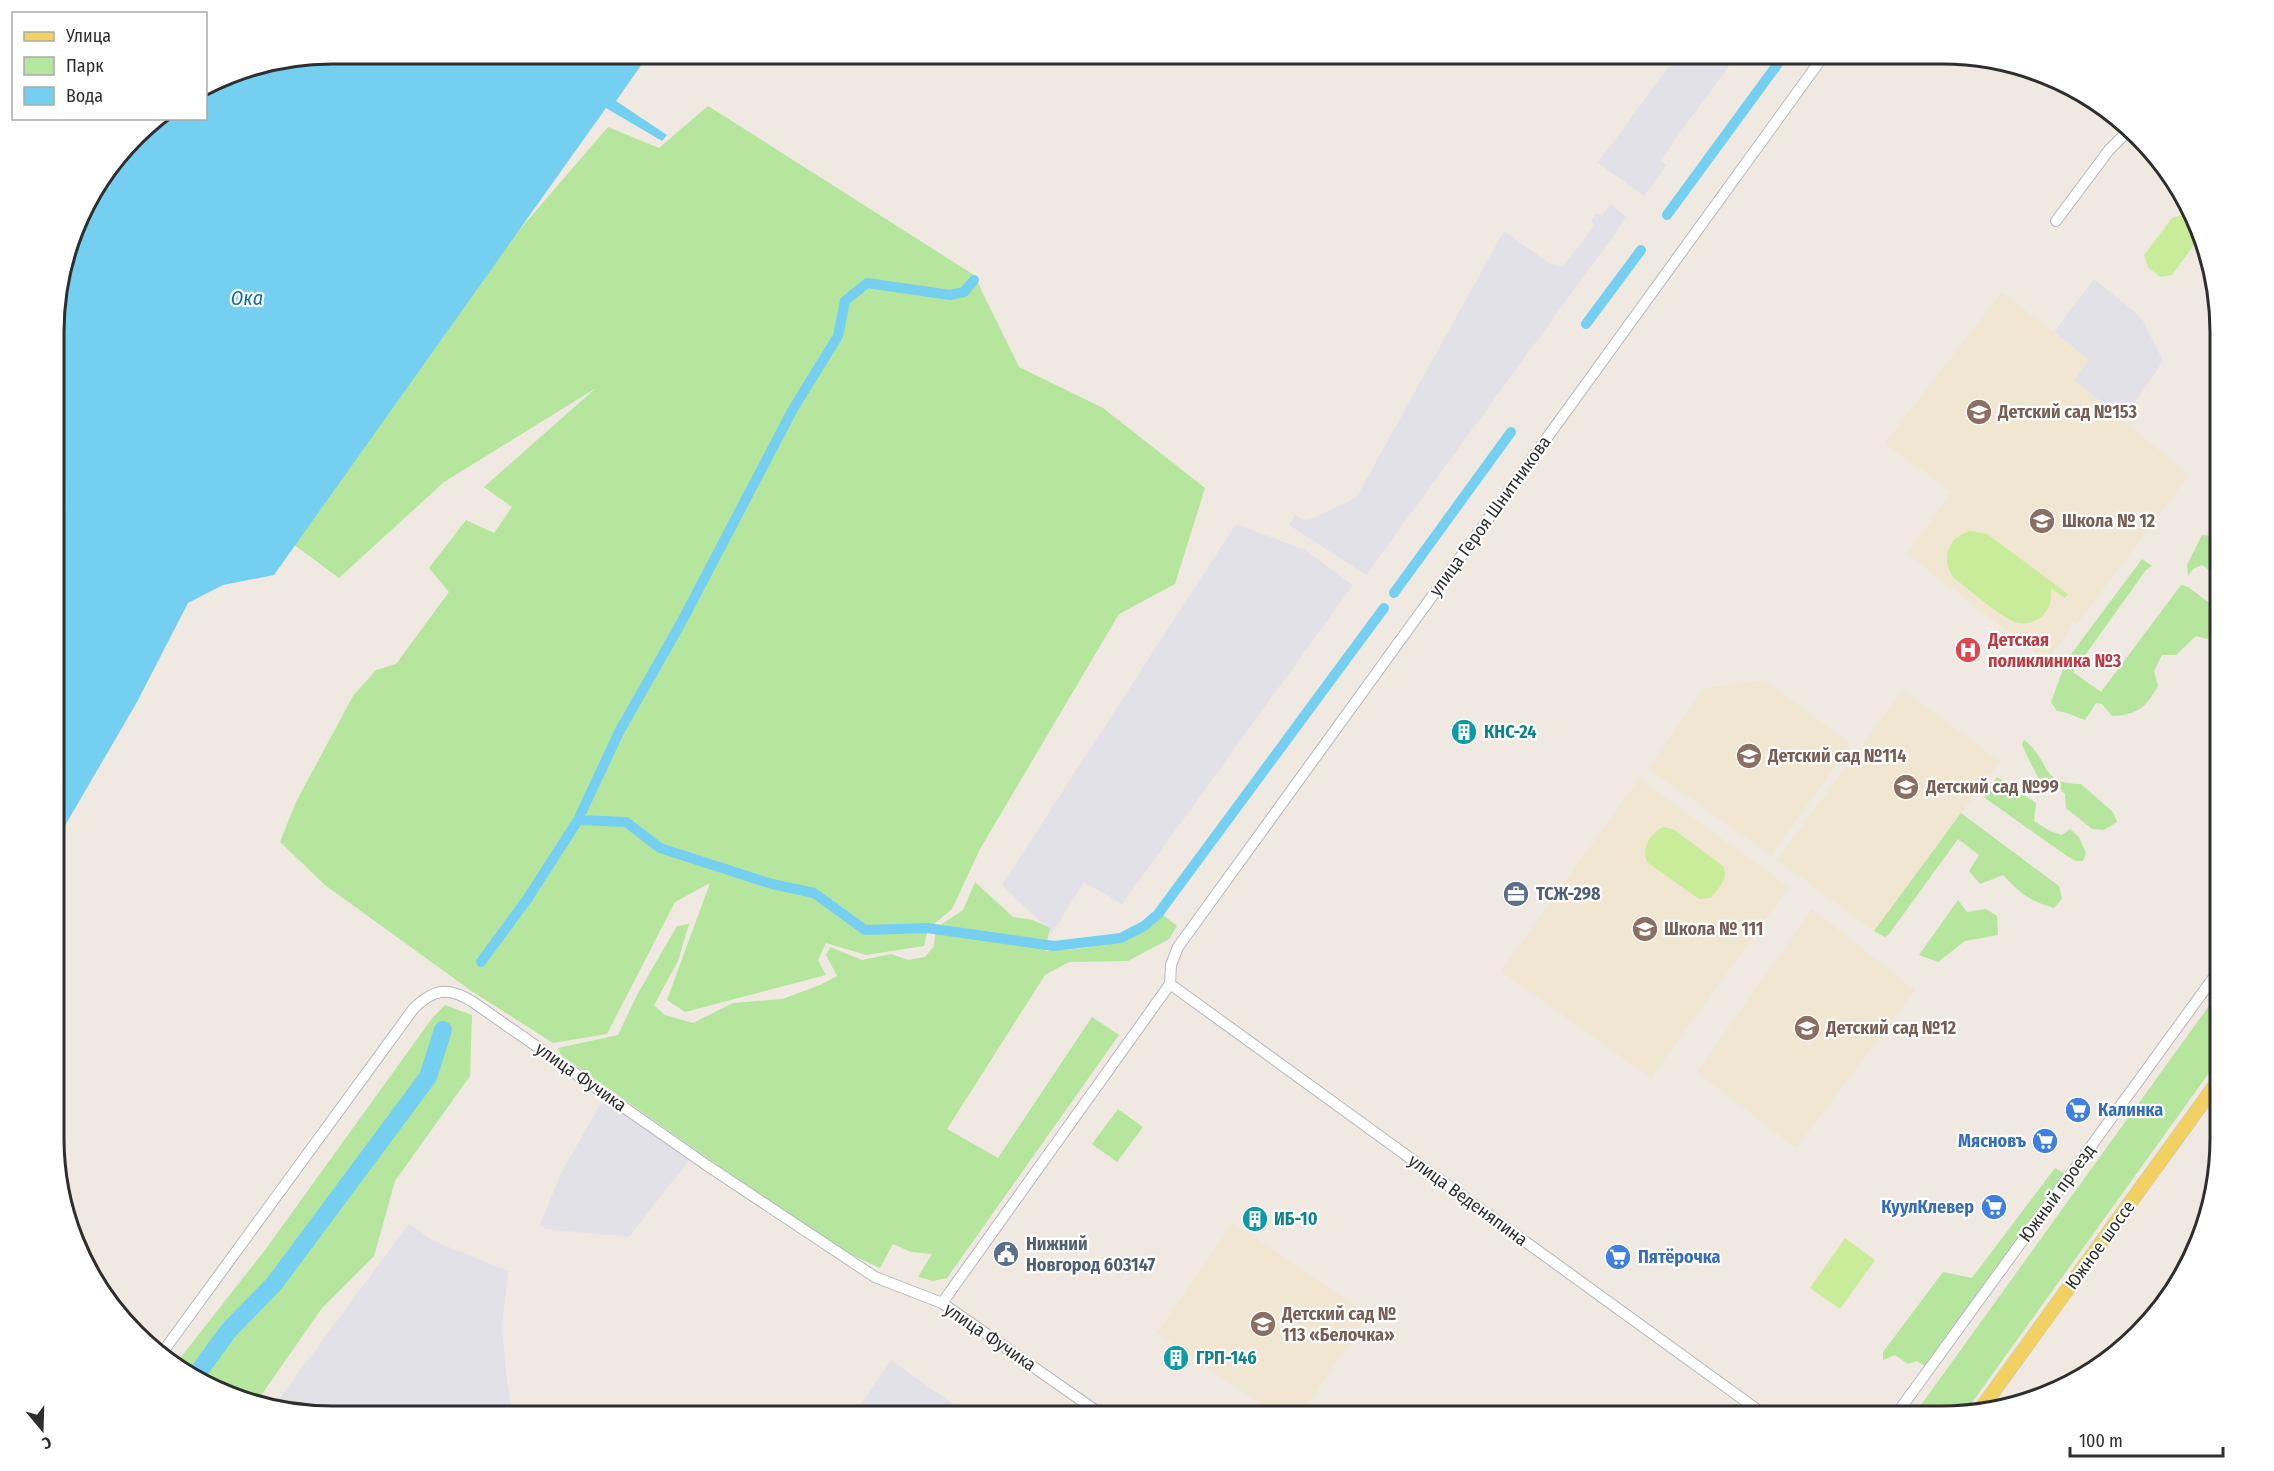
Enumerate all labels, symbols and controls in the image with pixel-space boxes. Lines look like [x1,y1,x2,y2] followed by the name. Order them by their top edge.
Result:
[12,12,207,120] legend
[65,25,111,47] text: Улица
[66,55,104,77] text: Парк
[66,85,103,107] text: Вода
[231,286,263,310] water label: Ока
[1964,397,1994,427] school or university icon: Детский сад №153
[1997,401,2138,423] place label: Детский сад №153
[1424,431,1556,600] street label: улица Героя Шнитникова
[2027,506,2057,536] school or university icon: Школа № 12
[2062,510,2155,532] place label: Школа № 12
[1987,629,2122,672] place label: Детская поликлиника №3
[1953,635,1983,665] hospital icon: Детская поликлиника №3
[1449,717,1479,747] building icon: КНС-24
[1484,721,1537,743] place label: КНС-24
[1734,741,1764,771] school or university icon: Детский сад №114
[1767,745,1906,767] place label: Детский сад №114
[1891,772,1921,802] school or university icon: Детский сад №99
[1925,776,2059,798] place label: Детский сад №99
[1501,879,1531,909] office icon: ТСЖ-298
[1536,883,1601,905] place label: ТСЖ-298
[1630,914,1660,944] school or university icon: Школа № 111
[1664,918,1763,940] place label: Школа № 111
[1792,1013,1822,1043] school or university icon: Детский сад №12
[1825,1017,1956,1039] place label: Детский сад №12
[531,1038,631,1117] street label: улица Фучика
[2063,1095,2093,1125] supermarket icon: Калинка
[2098,1099,2163,1121] place label: Калинка
[2030,1126,2060,1156] supermarket icon: Мясновъ
[1958,1130,2026,1152] place label: Мясновъ
[2014,1140,2100,1246] street label: Южный проезд
[1404,1149,1532,1251] street label: улица Веденяпина
[1979,1192,2009,1222] supermarket icon: КуулКлевер
[1881,1196,1974,1218] place label: КуулКлевер
[2060,1196,2140,1294] street label: Южное шоссе
[1240,1204,1270,1234] building icon: ИБ-10
[1274,1208,1318,1230] place label: ИБ-10
[1026,1233,1156,1276] place label: Нижний Новгород 603147
[991,1239,1021,1269] public building icon: Нижний Новгород 603147
[1603,1242,1633,1272] supermarket icon: Пятёрочка
[1638,1246,1720,1268] place label: Пятёрочка
[940,1298,1040,1376] street label: улица Фучика
[1281,1303,1396,1346] place label: Детский сад № 113 «Белочка»
[1248,1309,1278,1339] school or university icon: Детский сад № 113 «Белочка»
[1161,1343,1191,1373] building icon: ГРП-146
[1196,1347,1257,1369] place label: ГРП-146
[12,1399,72,1459] north arrow
[2070,1420,2223,1458] scale bar
[2079,1430,2123,1452] text: 100 m
[39,1432,54,1453] text: С

